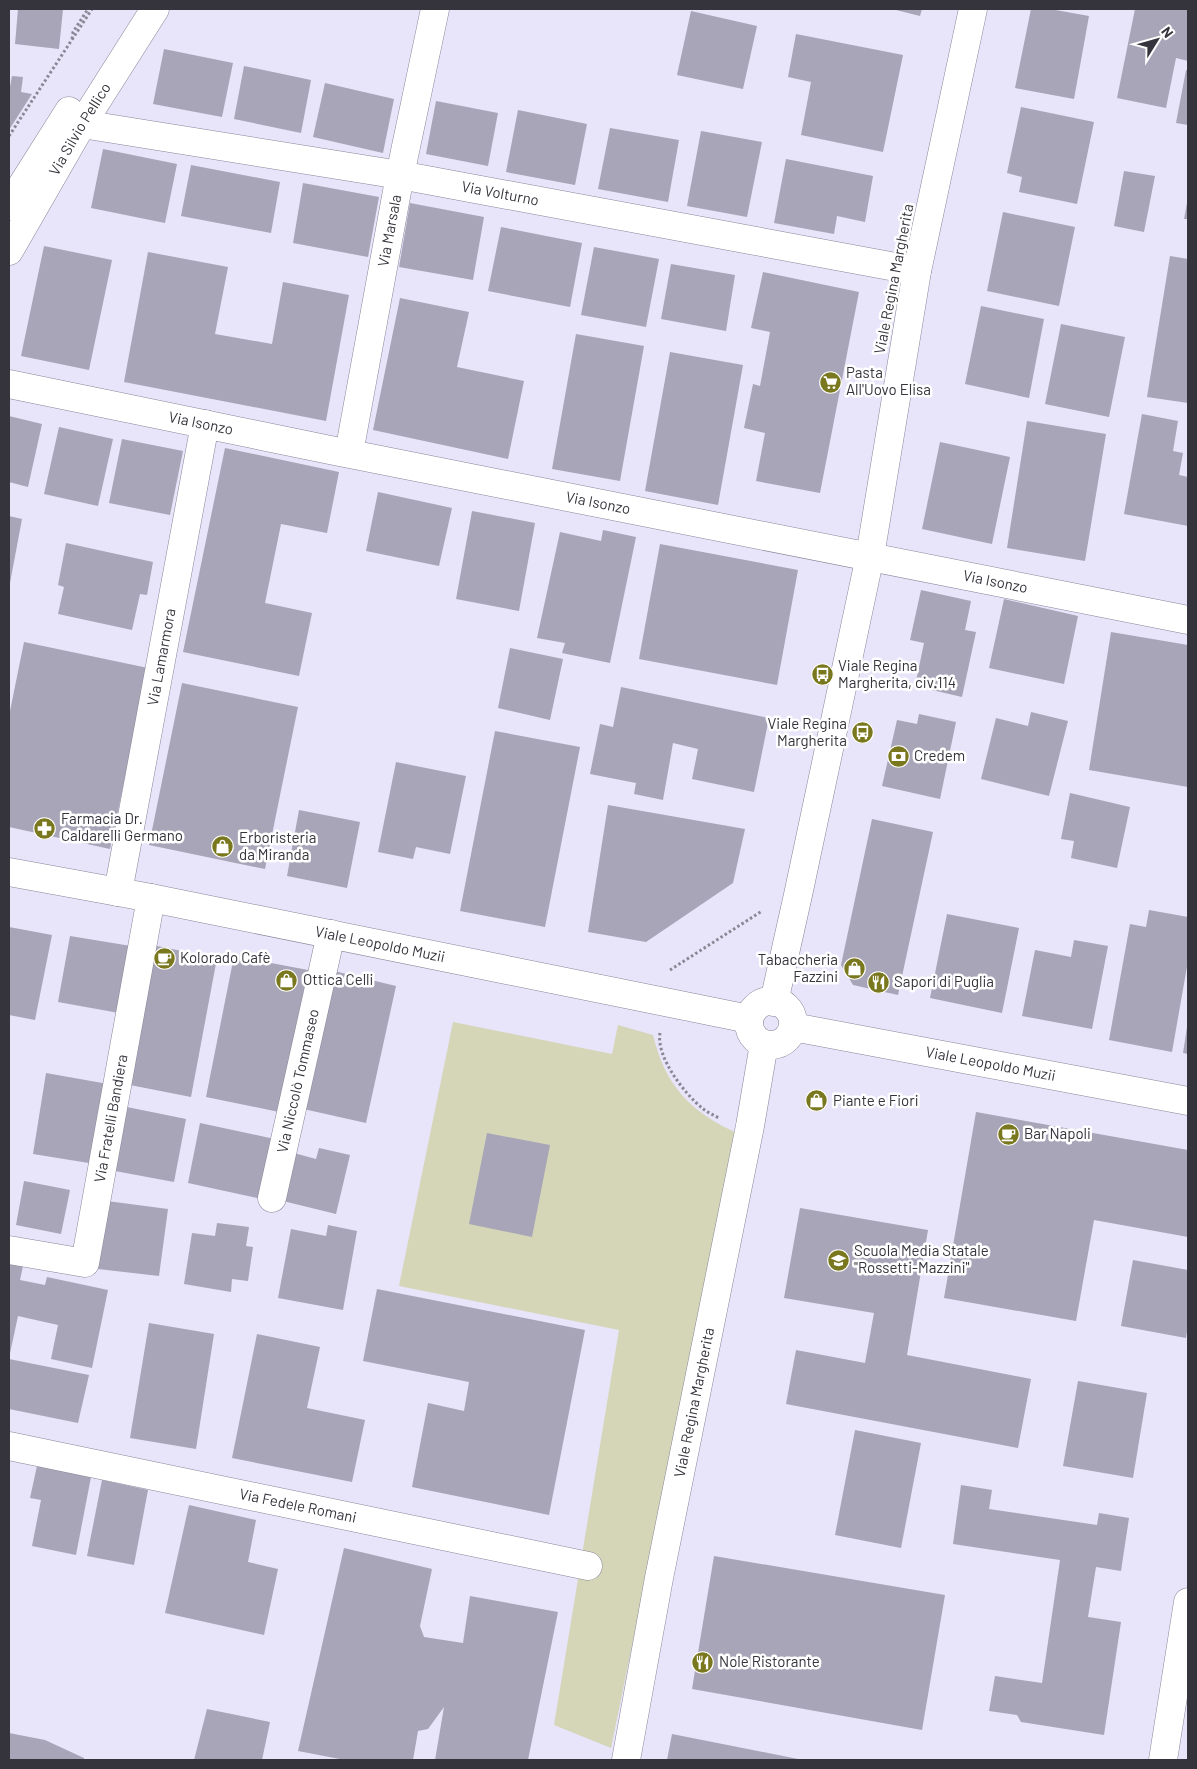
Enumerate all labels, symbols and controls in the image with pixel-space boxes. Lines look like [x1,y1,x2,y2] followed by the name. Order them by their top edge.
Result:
[1132,15,1182,65] north arrow
[1158,23,1177,41] text: N
[44,79,114,178] street label: Via Silvio Pellico
[460,177,541,209] street label: Via Volturno
[373,193,404,268] street label: Via Marsala
[870,202,916,355] street label: Viale Regina Margherita
[846,363,931,398] place label: Pasta All'Uovo Elisa
[818,370,842,394] supermarket icon: Pasta All'Uovo Elisa
[167,407,235,438] street label: Via Isonzo
[564,487,632,517] street label: Via Isonzo
[962,566,1029,596] street label: Via Isonzo
[143,607,179,707] street label: Via Lamarmora
[838,656,956,691] place label: Viale Regina Margherita, civ.114
[810,663,834,687] bus stop icon: Viale Regina Margherita, civ.114
[767,714,847,749] place label: Viale Regina Margherita
[851,721,875,745] bus stop icon: Viale Regina Margherita
[886,744,910,768] bank icon: Credem
[914,746,965,764] place label: Credem
[61,809,183,844] place label: Farmacia Dr. Caldarelli Germano
[33,816,57,840] pharmacy icon: Farmacia Dr. Caldarelli Germano
[239,828,316,863] place label: Erboristeria da Miranda
[211,835,235,859] shop icon: Erboristeria da Miranda
[314,921,447,965] street label: Viale Leopoldo Muzii
[152,946,176,970] cafe icon: Kolorado Cafè
[180,948,270,966] place label: Kolorado Cafè
[758,950,838,985] place label: Tabaccheria Fazzini
[842,957,866,981] shop icon: Tabaccheria Fazzini
[275,968,299,992] shop icon: Ottica Celli
[303,970,373,988] place label: Ottica Celli
[866,970,890,994] restaurant icon: Sapori di Puglia
[894,972,994,990] place label: Sapori di Puglia
[272,1007,322,1154] street label: Via Niccolò Tommaseo
[924,1042,1057,1084] street label: Viale Leopoldo Muzii
[90,1053,131,1184] street label: Via Fratelli Bandiera
[805,1089,829,1113] shop icon: Piante e Fiori
[833,1091,919,1109] place label: Piante e Fiori
[996,1122,1020,1146] cafe icon: Bar Napoli
[1024,1124,1091,1142] place label: Bar Napoli
[854,1241,989,1276] place label: Scuola Media Statale "Rossetti-Mazzini"
[826,1248,850,1272] school or university icon: Scuola Media Statale "Rossetti-Mazzini"
[669,1326,717,1479] street label: Viale Regina Margherita
[238,1484,358,1526] street label: Via Fedele Romani
[691,1650,715,1674] restaurant icon: Nole Ristorante
[719,1652,820,1670] place label: Nole Ristorante

